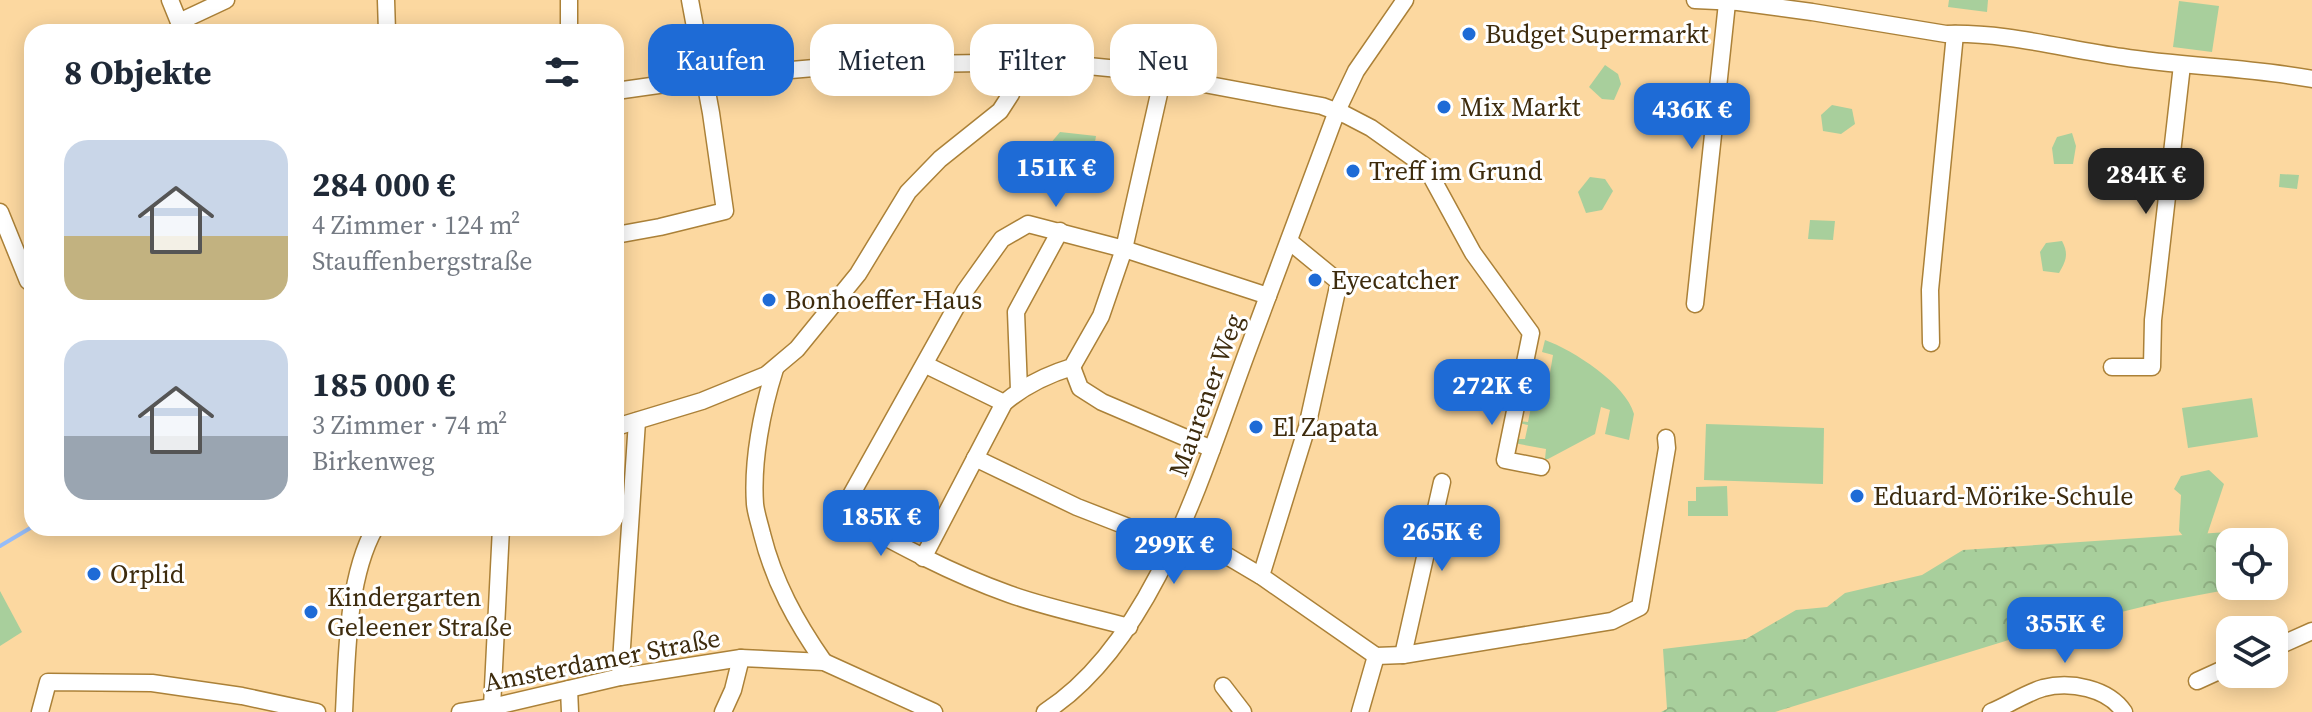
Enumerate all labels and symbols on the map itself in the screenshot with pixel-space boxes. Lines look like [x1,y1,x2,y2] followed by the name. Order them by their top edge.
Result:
[1485,16,1709,52] place label: Budget Supermarkt
[1460,25,1478,43] marker: Budget Supermarkt
[1627,83,1757,151] pin: 436K €
[1460,89,1581,125] place label: Mix Markt
[1435,98,1453,116] marker: Mix Markt
[991,141,1121,209] pin: 151K €
[2081,148,2211,216] pin: 284K €
[1369,153,1543,189] place label: Treff im Grund
[1344,162,1362,180] marker: Treff im Grund
[1331,262,1459,298] place label: Eyecatcher
[1306,271,1324,289] marker: Eyecatcher
[785,282,982,318] place label: Bonhoeffer-Haus
[760,291,778,309] marker: Bonhoeffer-Haus
[1160,309,1252,481] street label: Maurener Weg
[1427,359,1557,427] pin: 272K €
[1272,409,1379,445] place label: El Zapata
[1247,418,1265,436] marker: El Zapata
[1873,478,2133,514] place label: Eduard-Mörike-Schule
[1848,487,1866,505] marker: Eduard-Mörike-Schule
[816,490,946,558] pin: 185K €
[1377,505,1507,573] pin: 265K €
[1109,518,1239,586] pin: 299K €
[110,556,185,592] place label: Orplid
[85,565,103,583] marker: Orplid
[327,579,512,645] place label: Kindergarten Geleener Straße
[2000,597,2130,665] pin: 355K €
[302,603,320,621] marker: Kindergarten Geleener Straße
[481,619,723,701] street label: Amsterdamer Straße

